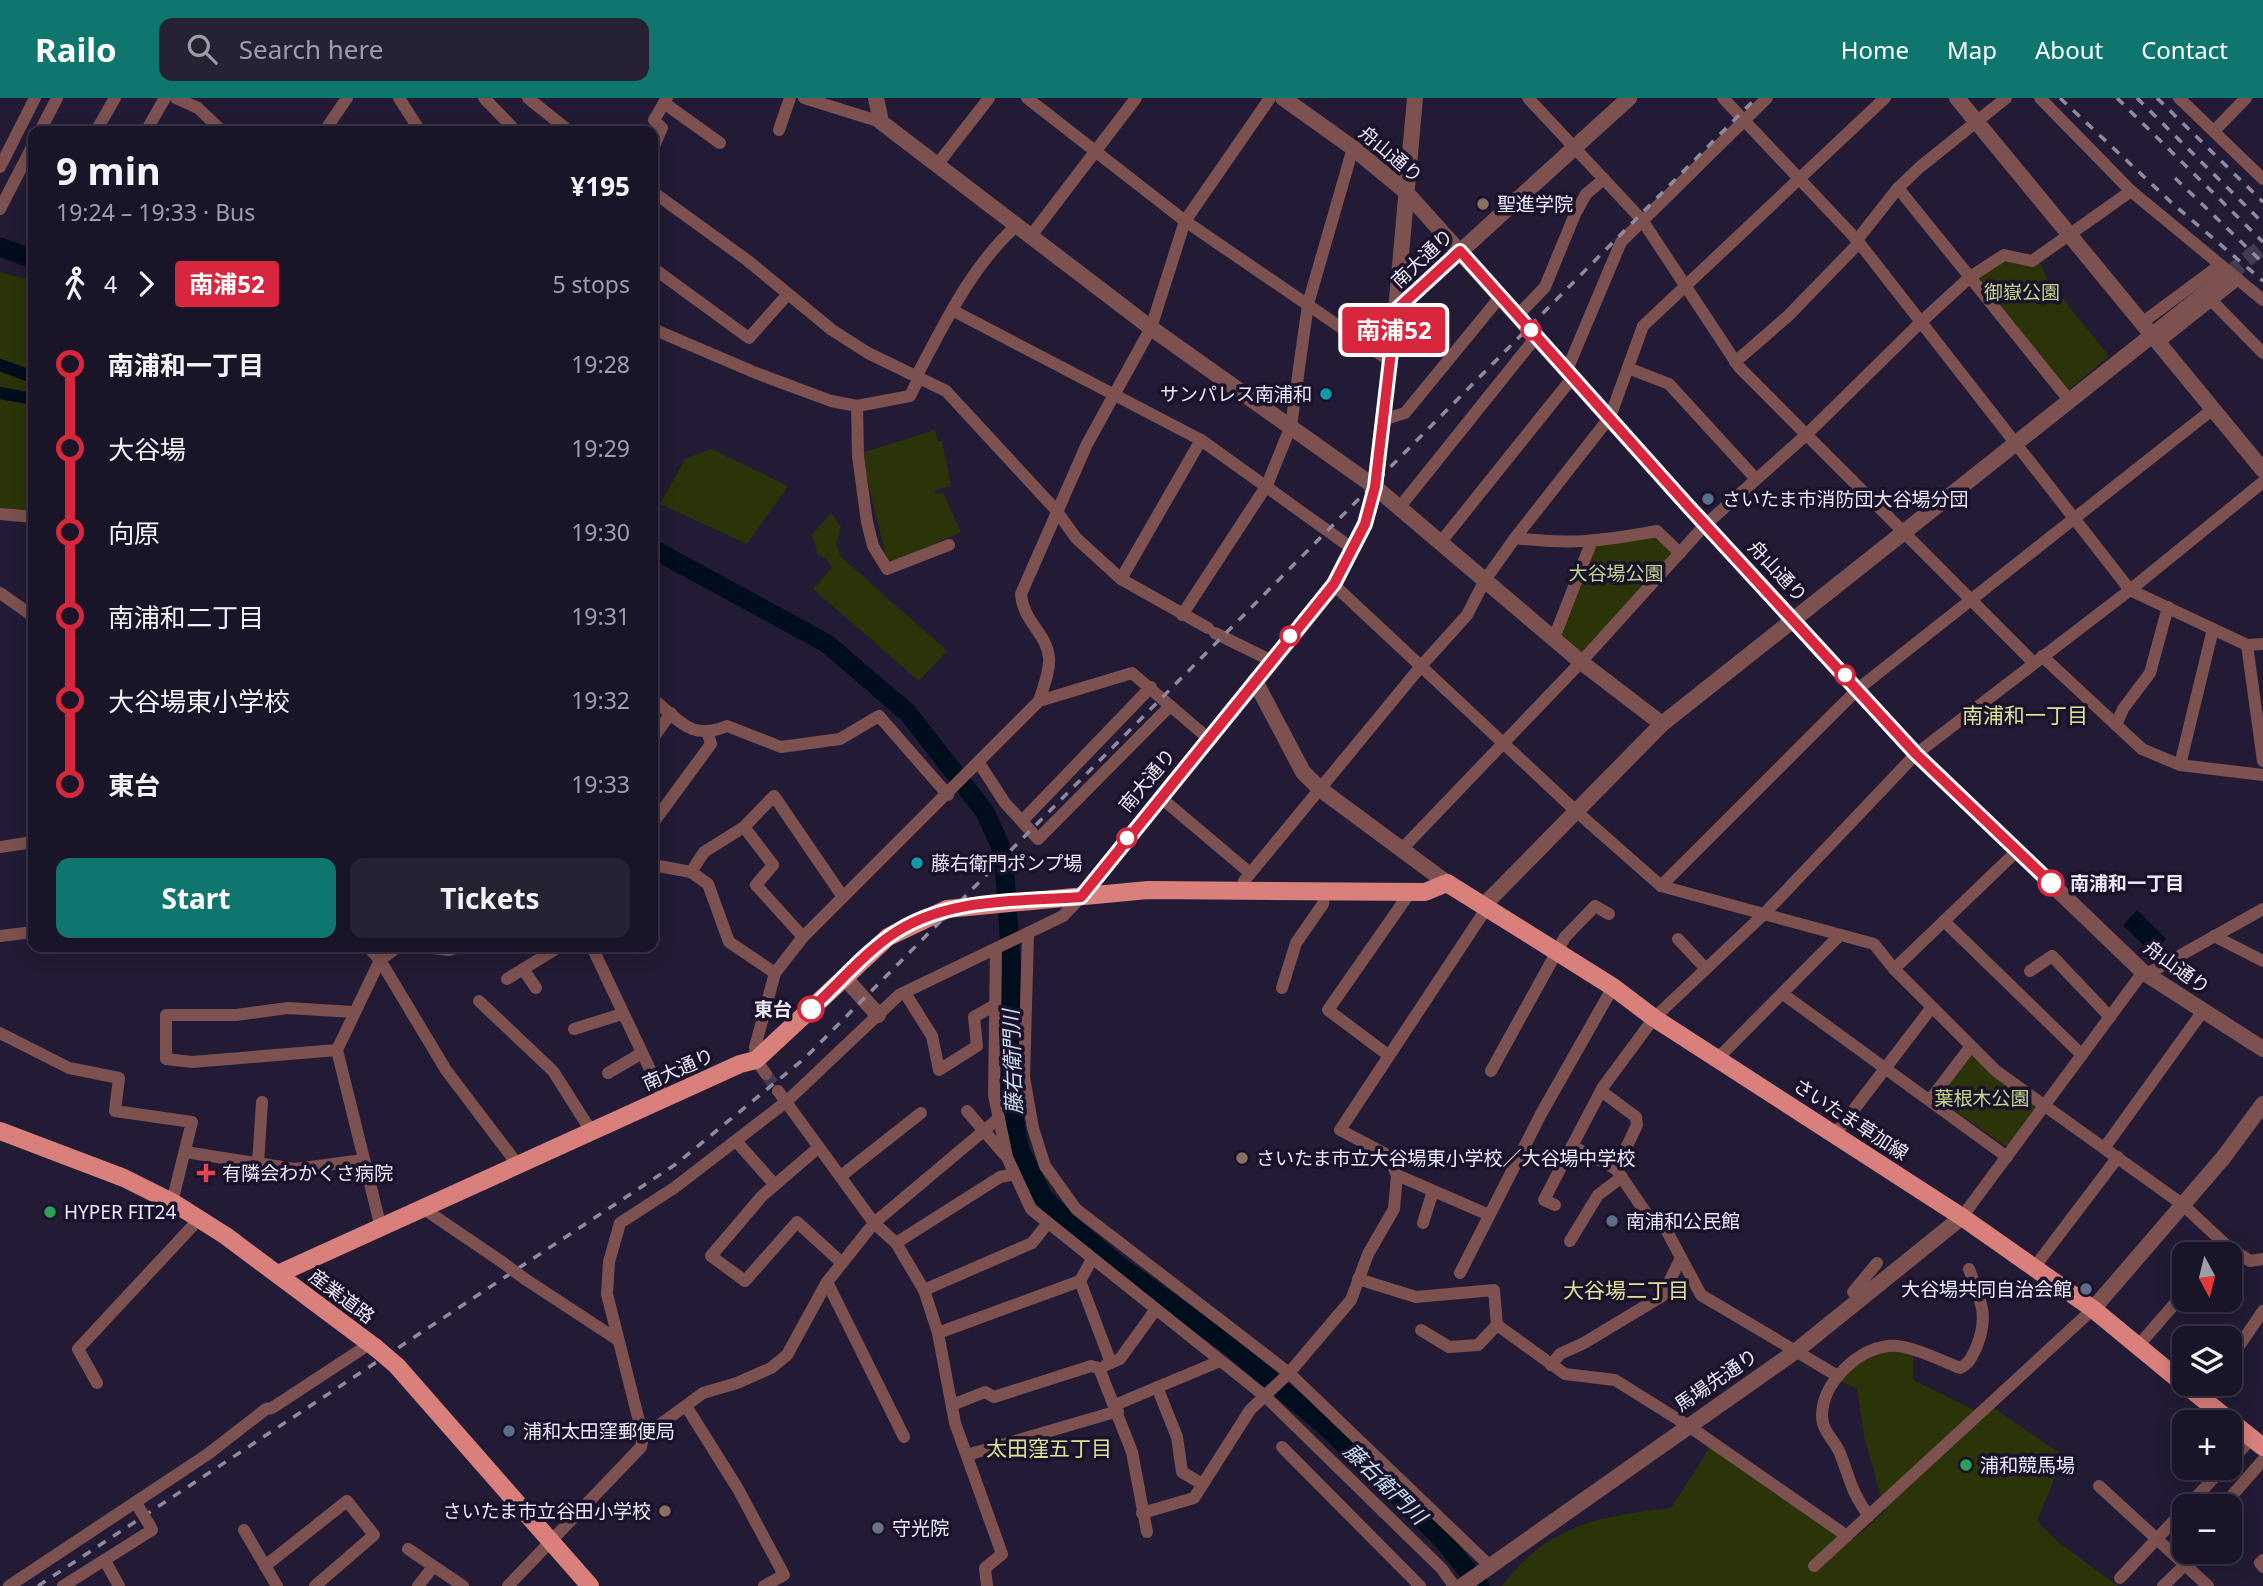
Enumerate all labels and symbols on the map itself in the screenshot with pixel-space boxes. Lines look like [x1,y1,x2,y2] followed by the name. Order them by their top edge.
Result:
[1354,120,1428,188] street label: 舟山通り
[1497,191,1573,217] place label: 聖進学院
[1475,196,1491,212] marker: 聖進学院
[1385,223,1459,293] street label: 南大通り
[1984,279,2060,305] park label: 御嶽公園
[1345,307,1443,353] line badge: 南浦52
[1521,320,1541,340] unlabelled marker
[1160,381,1312,407] place label: サンパレス南浦和
[1318,386,1334,402] marker: サンパレス南浦和
[1722,486,1968,512] place label: さいたま市消防団大谷場分団
[1700,491,1716,507] marker: さいたま市消防団大谷場分団
[1743,534,1813,608] street label: 舟山通り
[1568,560,1664,586] park label: 大谷場公園
[1280,626,1300,646] unlabelled marker
[1835,665,1855,685] unlabelled marker
[1962,701,2088,729] district label: 南浦和一丁目
[1113,743,1181,817] street label: 南大通り
[1117,828,1137,848] unlabelled marker
[931,850,1082,876] place label: 藤右衛門ポンプ場
[909,855,925,871] marker: 藤右衛門ポンプ場
[2038,870,2064,896] marker: 南浦和一丁目
[2070,870,2184,896] place label: 南浦和一丁目
[2139,934,2215,1000] street label: 舟山通り
[754,996,792,1022] place label: 東台
[798,996,824,1022] marker: 東台
[996,1007,1028,1115] water label: 藤右衛門川
[638,1042,718,1096] street label: 南大通り
[1788,1072,1914,1166] street label: さいたま草加線
[1934,1085,2030,1111] park label: 葉根木公園
[1256,1145,1635,1171] place label: さいたま市立大谷場東小学校／大谷場中学校
[1234,1150,1250,1166] marker: さいたま市立大谷場東小学校／大谷場中学校
[222,1160,393,1186] place label: 有隣会わかくさ病院
[196,1163,216,1183] marker: 有隣会わかくさ病院
[64,1199,176,1225] place label: HYPER FIT24
[42,1204,58,1220] marker: HYPER FIT24
[1626,1208,1740,1234] place label: 南浦和公民館
[1604,1213,1620,1229] marker: 南浦和公民館
[2172,1242,2242,1312] north arrow
[304,1263,380,1329] street label: 産業道路
[1563,1276,1689,1304] district label: 大谷場二丁目
[1901,1276,2072,1302] place label: 大谷場共同自治会館
[2078,1281,2094,1297] marker: 大谷場共同自治会館
[1669,1343,1763,1417] street label: 馬場先通り
[523,1418,675,1444] place label: 浦和太田窪郵便局
[501,1423,517,1439] marker: 浦和太田窪郵便局
[986,1434,1112,1462] district label: 太田窪五丁目
[1338,1437,1435,1531] water label: 藤右衛門川
[1980,1452,2075,1478] place label: 浦和競馬場
[1958,1457,1974,1473] marker: 浦和競馬場
[443,1498,651,1524] place label: さいたま市立谷田小学校
[657,1503,673,1519] marker: さいたま市立谷田小学校
[892,1515,949,1541] place label: 守光院
[870,1520,886,1536] marker: 守光院

